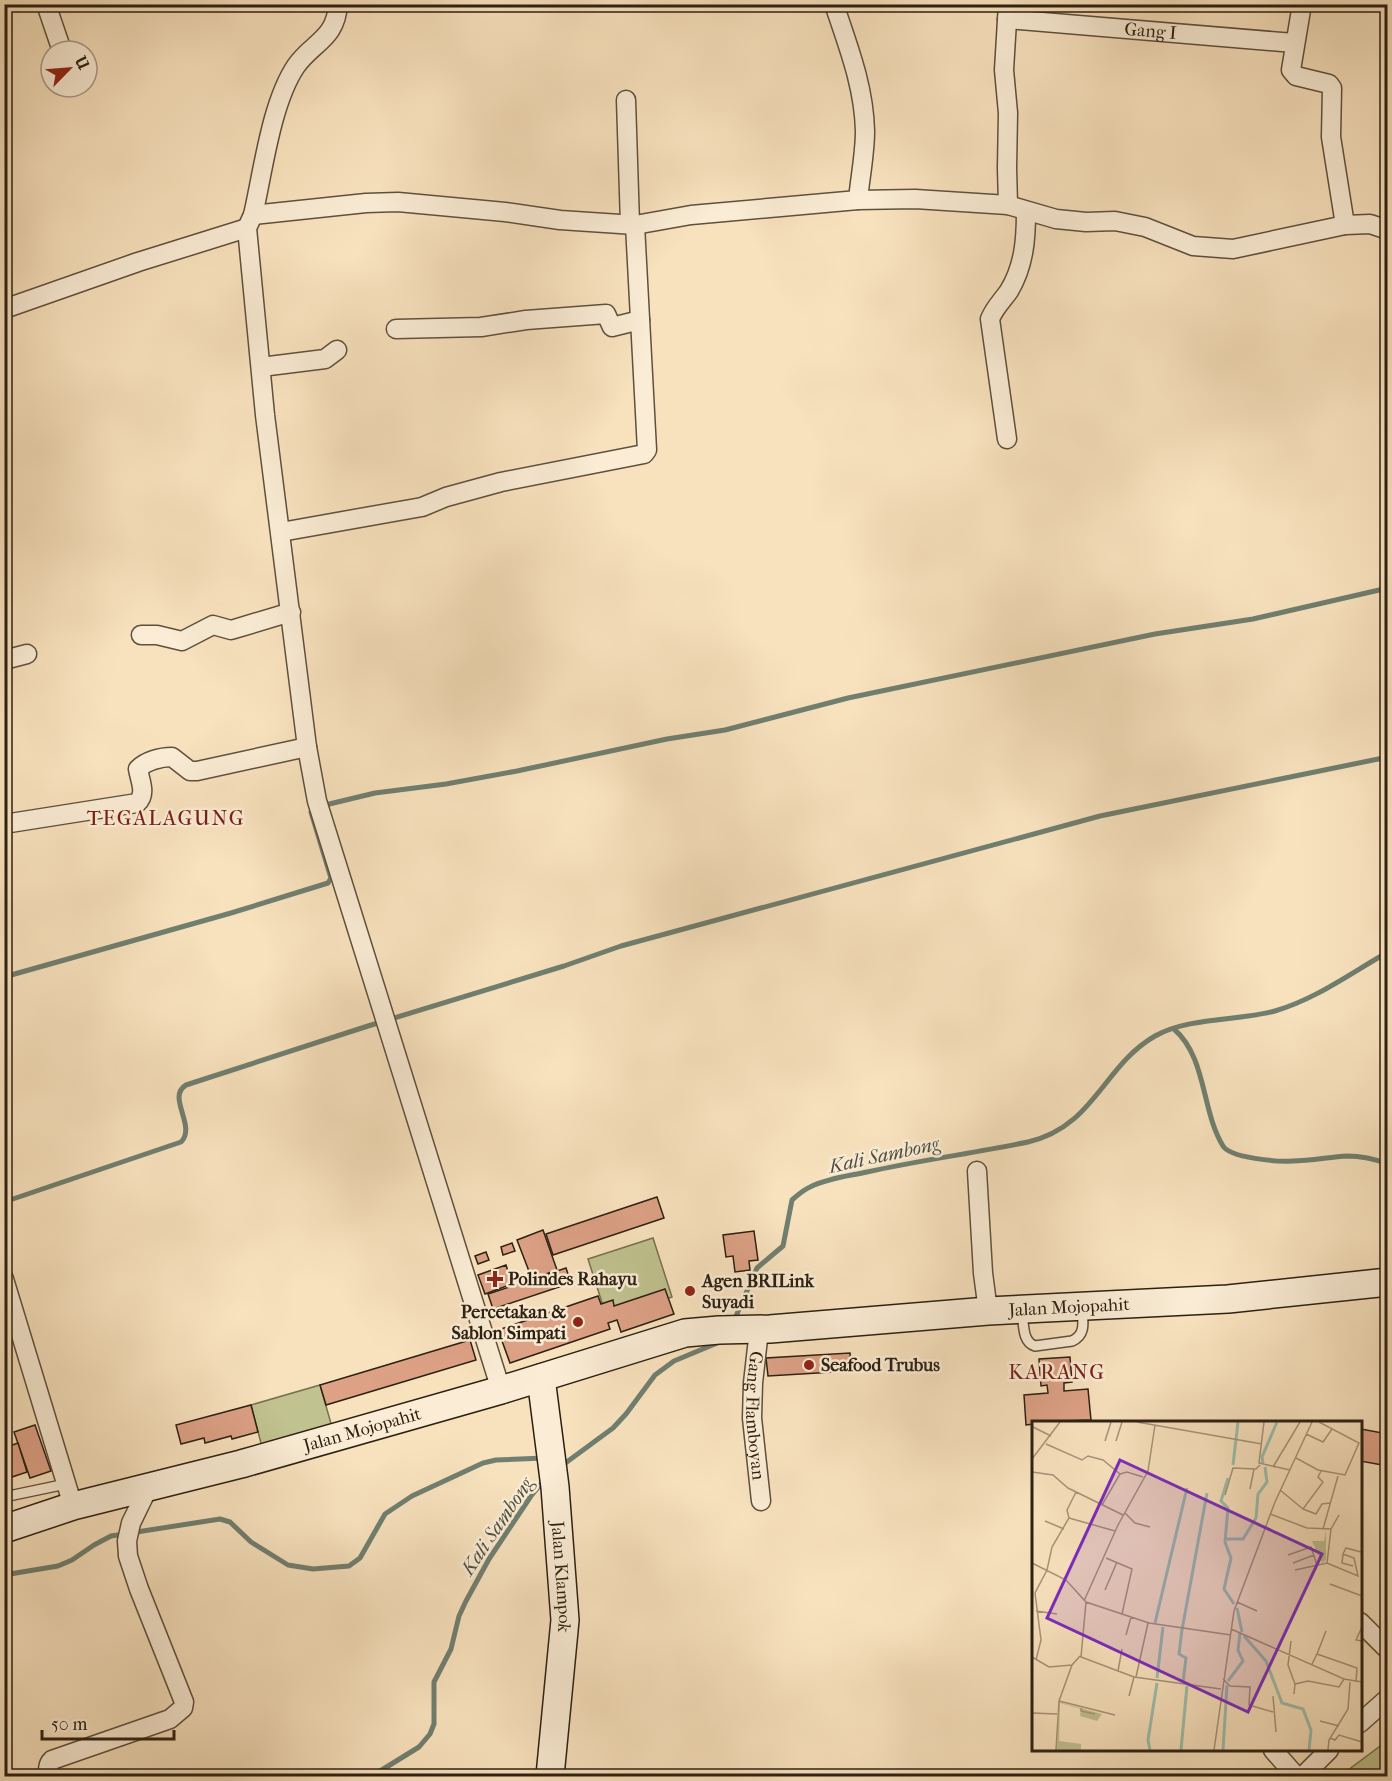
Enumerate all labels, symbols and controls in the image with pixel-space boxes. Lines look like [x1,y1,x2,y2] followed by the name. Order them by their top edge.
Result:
[1124,18,1177,44] street label: Gang I
[39,39,99,99] north arrow
[70,52,94,73] text: U
[87,806,245,830] district label: TEGALAGUNG
[824,1132,943,1178] water label: Kali Sambong
[508,1269,638,1290] place label: Polindes Rahayu
[486,1270,504,1288] marker: Polindes Rahayu
[701,1271,815,1313] place label: Agen BRILink Suyadi
[683,1284,697,1298] marker: Agen BRILink Suyadi
[1006,1293,1131,1321] street label: Jalan Mojopahit
[452,1302,567,1344] place label: Percetakan & Sablon Simpati
[571,1315,585,1329] marker: Percetakan & Sablon Simpati
[741,1350,769,1482] street label: Gang Flamboyan
[821,1355,940,1376] place label: Seafood Trubus
[802,1358,816,1372] marker: Seafood Trubus
[1008,1360,1106,1384] district label: KARANG
[299,1403,424,1457] street label: Jalan Mojopahit
[1032,1421,1362,1751] inset map
[455,1472,539,1581] water label: Kali Sambong
[547,1518,576,1634] street label: Jalan Klampok
[42,1703,174,1741] scale bar
[51,1714,88,1735] text: 50 m

